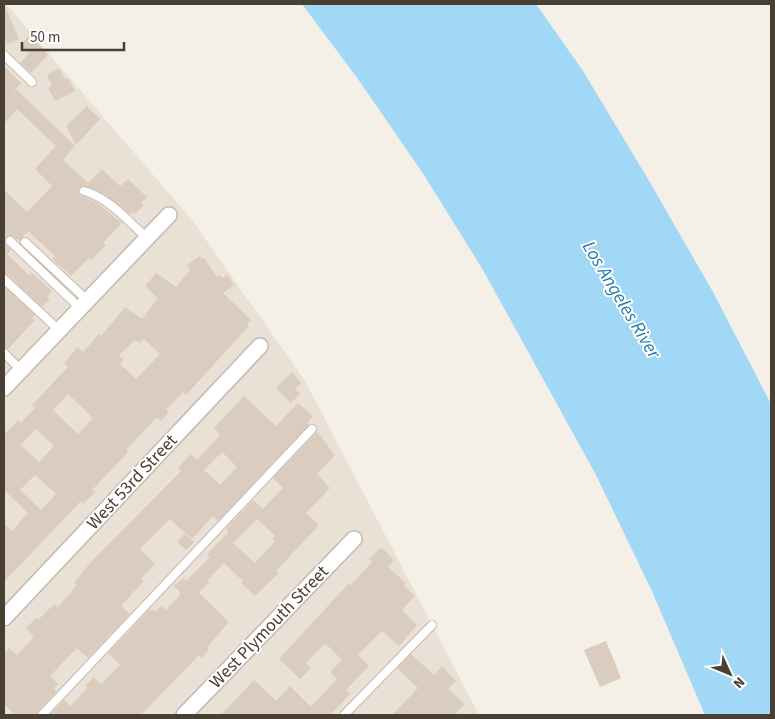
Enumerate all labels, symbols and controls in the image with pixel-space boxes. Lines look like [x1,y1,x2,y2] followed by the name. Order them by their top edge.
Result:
[22,20,125,52] scale bar
[30,27,60,48] text: 50 m
[575,236,668,365] water label: Los Angeles River
[81,429,183,535] street label: West 53rd Street
[204,560,334,694] street label: West Plymouth Street
[705,649,755,699] north arrow
[728,672,749,693] text: N

